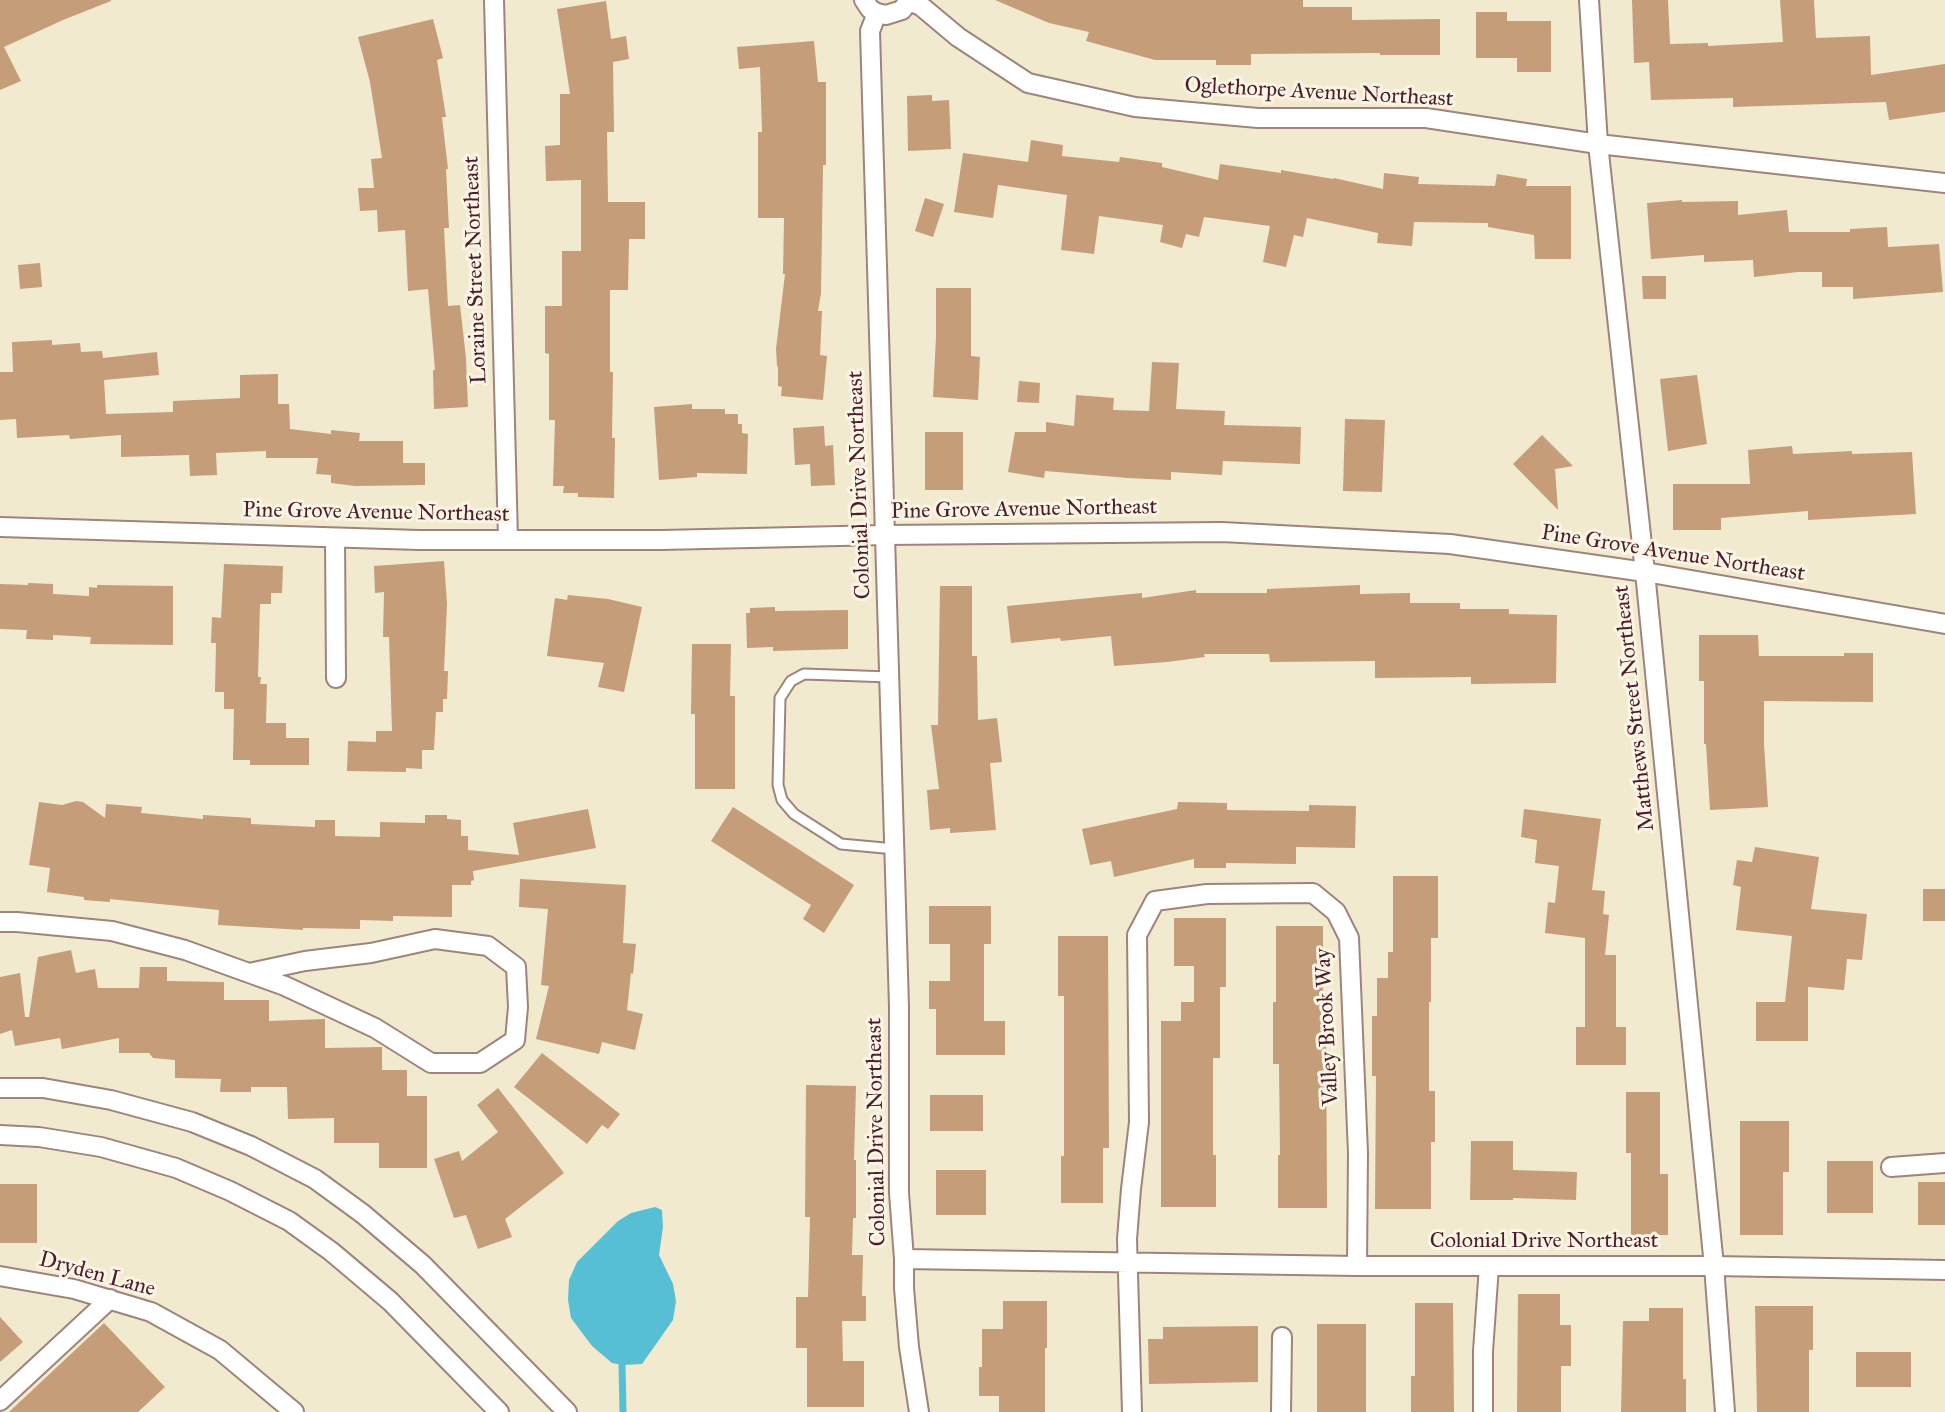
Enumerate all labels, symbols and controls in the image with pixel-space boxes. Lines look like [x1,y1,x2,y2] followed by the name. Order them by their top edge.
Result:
[1184,73,1454,113] street label: Oglethorpe Avenue Northeast
[459,156,493,384] street label: Loraine Street Northeast
[843,370,877,600] street label: Colonial Drive Northeast
[890,494,1158,526] street label: Pine Grove Avenue Northeast
[242,497,510,529] street label: Pine Grove Avenue Northeast
[1539,520,1807,588] street label: Pine Grove Avenue Northeast
[1609,584,1661,832] street label: Matthews Street Northeast
[1311,947,1345,1107] street label: Valley Brook Way
[862,1017,892,1247] street label: Colonial Drive Northeast
[1430,1229,1658,1255] street label: Colonial Drive Northeast
[36,1247,158,1303] street label: Dryden Lane

